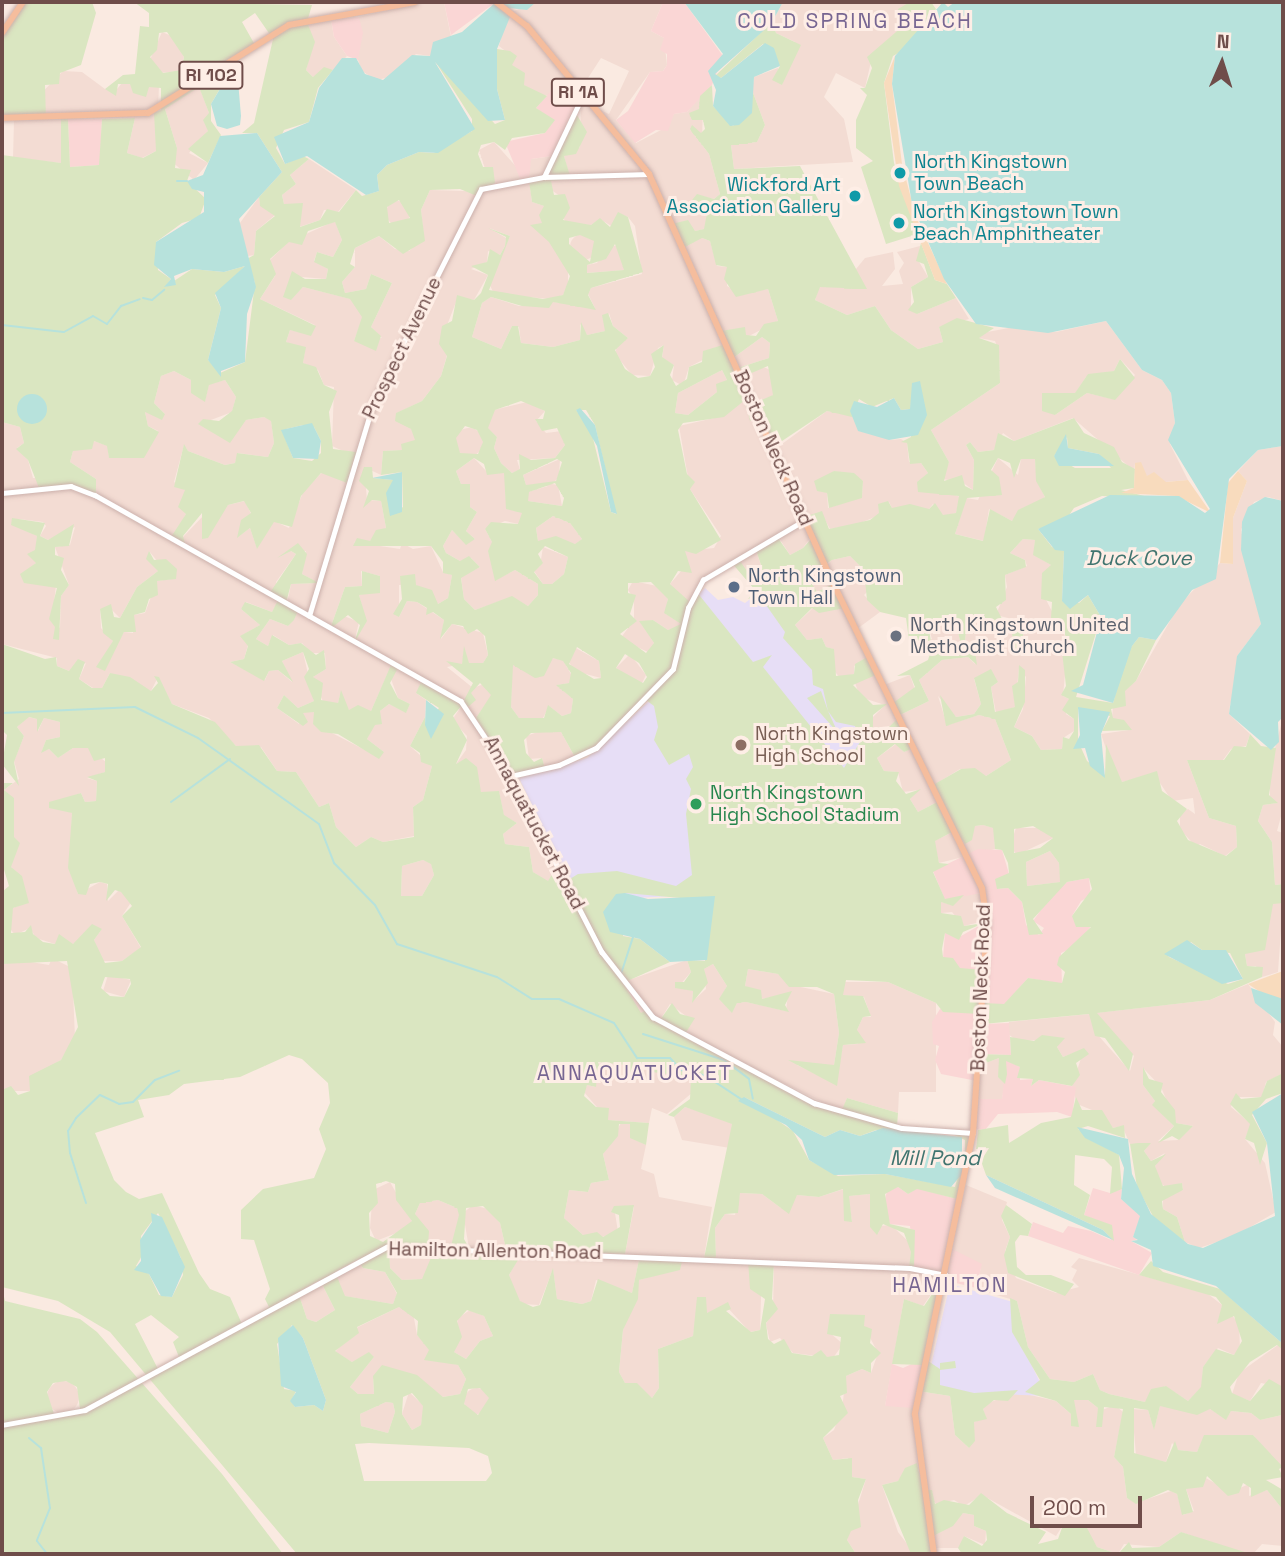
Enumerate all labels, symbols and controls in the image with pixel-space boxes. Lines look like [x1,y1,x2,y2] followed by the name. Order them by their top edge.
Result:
[739,8,971,34] district label: COLD SPRING BEACH
[1187,28,1257,98] north arrow
[1216,29,1230,54] text: N
[178,60,244,90] road number: RI 102
[550,78,606,106] road number: RI 1A
[914,151,1067,195] place label: North Kingstown Town Beach
[892,165,908,181] marker: North Kingstown Town Beach
[666,174,841,218] place label: Wickford Art Association Gallery
[847,188,863,204] marker: Wickford Art Association Gallery
[913,201,1119,245] place label: North Kingstown Town Beach Amphitheater
[891,215,907,231] marker: North Kingstown Town Beach Amphitheater
[358,273,446,423] street label: Prospect Avenue
[728,367,818,529] street label: Boston Neck Road
[1086,545,1192,571] water label: Duck Cove
[748,565,901,609] place label: North Kingstown Town Hall
[726,579,742,595] marker: North Kingstown Town Hall
[910,614,1129,658] place label: North Kingstown United Methodist Church
[888,628,904,644] marker: North Kingstown United Methodist Church
[755,723,908,767] place label: North Kingstown High School
[479,733,589,913] street label: Annaquatucket Road
[733,737,749,753] marker: North Kingstown High School
[710,782,899,826] place label: North Kingstown High School Stadium
[688,796,704,812] marker: North Kingstown High School Stadium
[967,904,995,1072] street label: Boston Neck Road
[538,1060,732,1086] district label: ANNAQUATUCKET
[890,1145,980,1171] water label: Mill Pond
[388,1238,602,1264] street label: Hamilton Allenton Road
[893,1272,1007,1298] district label: HAMILTON
[1033,1482,1145,1526] scale bar
[1043,1494,1106,1521] text: 200 m

